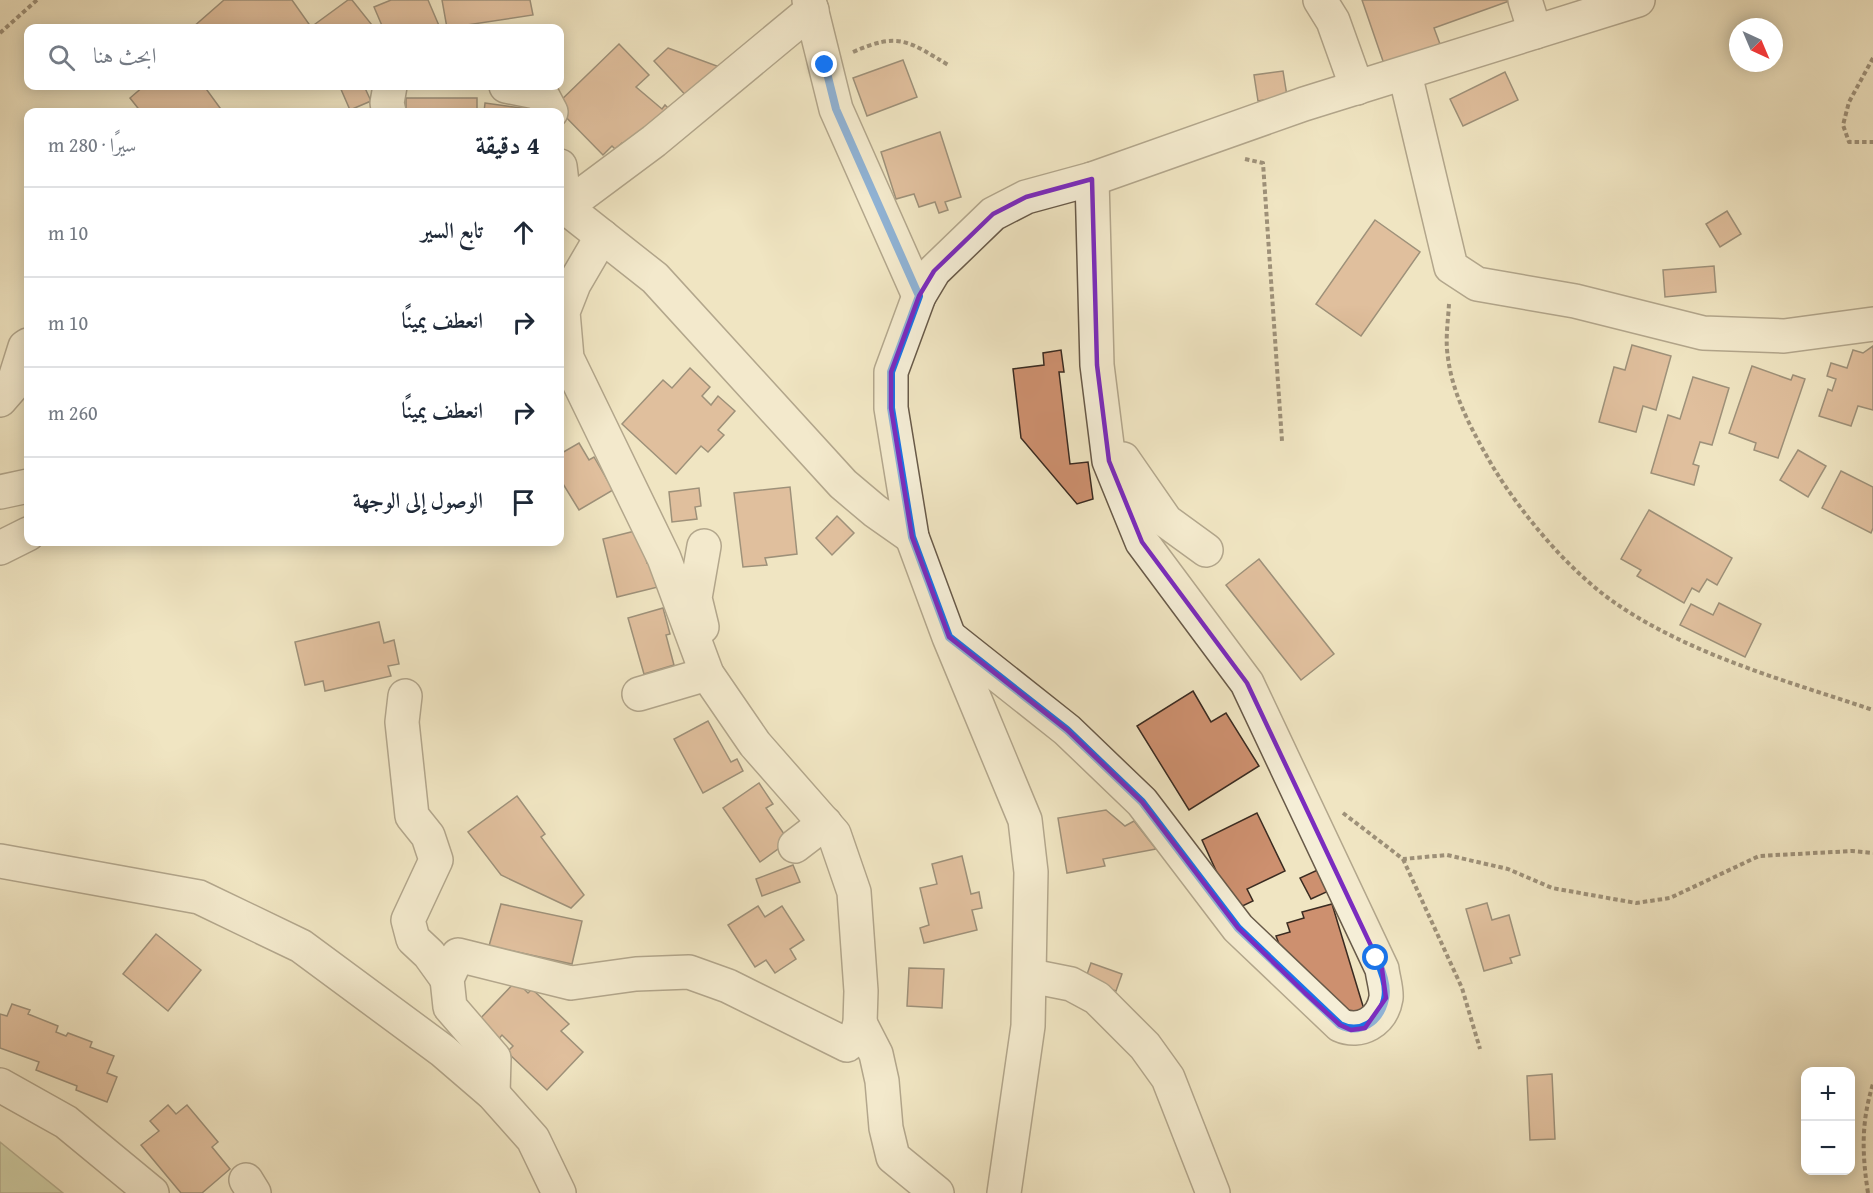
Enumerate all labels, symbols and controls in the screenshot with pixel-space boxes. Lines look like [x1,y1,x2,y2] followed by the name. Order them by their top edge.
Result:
[1729,18,1783,72] north arrow
[24,24,564,90] search box
[93,39,157,71] text: ابحث هنا
[45,41,78,74] icon: search
[811,51,837,77] route end
[475,125,540,164] text: 4 دقيقة
[48,130,136,159] text: سيرًا · 280 m
[421,214,483,246] text: تابع السير
[507,216,540,249] icon: ahead
[48,218,88,247] text: 10 m
[402,304,483,336] text: انعطف يمينًا
[507,306,540,339] icon: right
[48,308,88,337] text: 10 m
[402,394,483,426] text: انعطف يمينًا
[507,396,540,429] icon: right
[48,398,98,427] text: 260 m
[353,484,483,516] text: الوصول إلى الوجهة
[507,486,540,519] icon: arrive
[1362,944,1388,970] route start
[1801,1067,1855,1175] map controls
[1801,1067,1855,1121] button: +
[1801,1121,1855,1175] button: −

